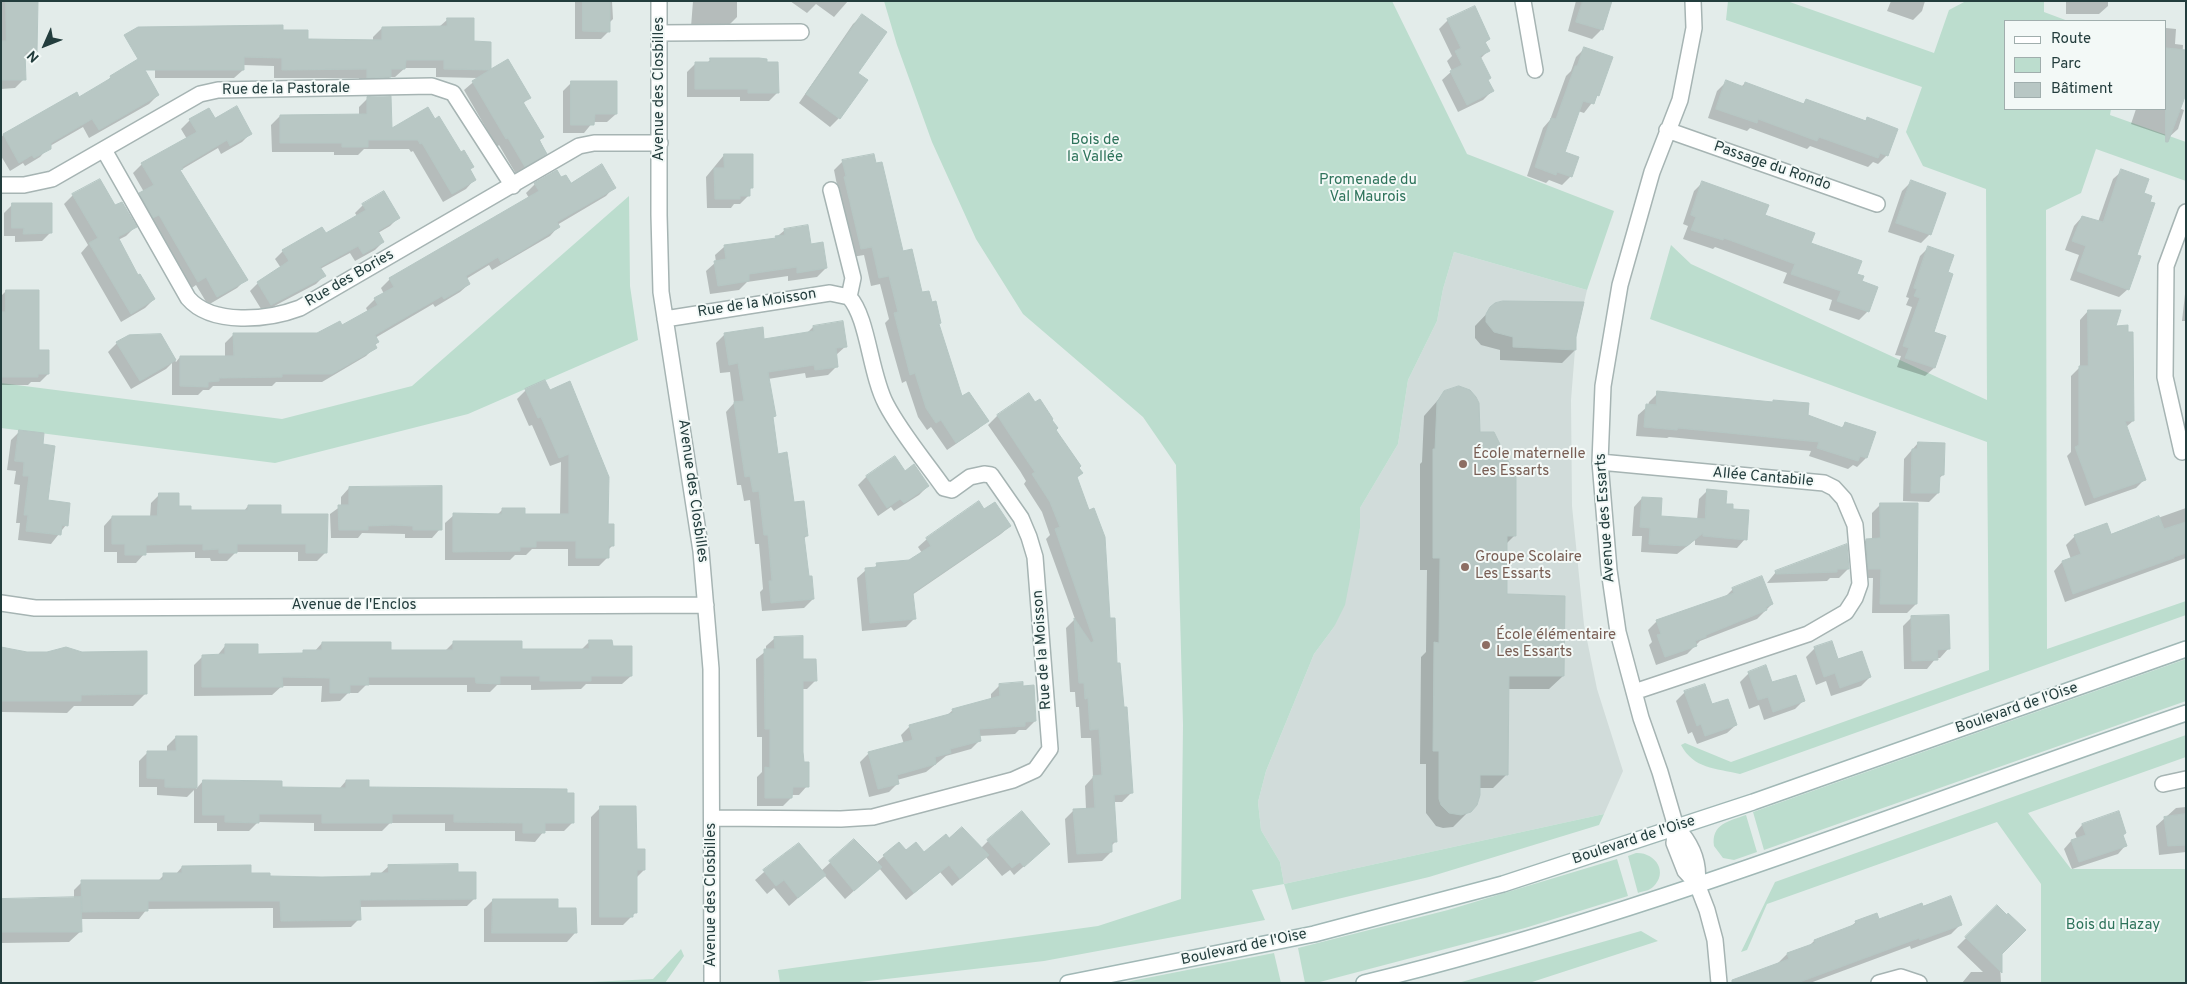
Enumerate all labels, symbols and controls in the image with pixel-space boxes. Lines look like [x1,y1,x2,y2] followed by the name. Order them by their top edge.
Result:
[651,17,669,161] street label: Avenue des Closbilles
[20,20,70,70] north arrow
[2004,20,2167,110] legend
[2051,30,2091,49] text: Route
[24,46,43,65] text: N
[2051,55,2081,74] text: Parc
[222,80,350,100] street label: Rue de la Pastorale
[2051,80,2113,99] text: Bâtiment
[1067,132,1123,167] park label: Bois de la Vallée
[1711,138,1833,196] street label: Passage du Rondo
[1319,172,1417,207] park label: Promenade du Val Maurois
[302,246,398,312] street label: Rue des Bories
[696,286,818,322] street label: Rue de la Moisson
[673,418,711,564] street label: Avenue des Closbilles
[1473,446,1586,481] place label: École maternelle Les Essarts
[1592,453,1620,583] street label: Avenue des Essarts
[1457,458,1469,470] marker: École maternelle Les Essarts
[1712,465,1814,491] street label: Allée Cantabile
[1475,549,1582,584] place label: Groupe Scolaire Les Essarts
[1459,561,1471,573] marker: Groupe Scolaire Les Essarts
[1030,590,1056,710] street label: Rue de la Moisson
[291,597,417,615] street label: Avenue de l'Enclos
[1496,627,1616,662] place label: École élémentaire Les Essarts
[1480,639,1492,651] marker: École élémentaire Les Essarts
[1953,680,2081,738] street label: Boulevard de l'Oise
[1570,813,1698,869] street label: Boulevard de l'Oise
[703,823,721,967] street label: Avenue des Closbilles
[2066,917,2160,935] park label: Bois du Hazay
[1179,926,1309,970] street label: Boulevard de l'Oise

